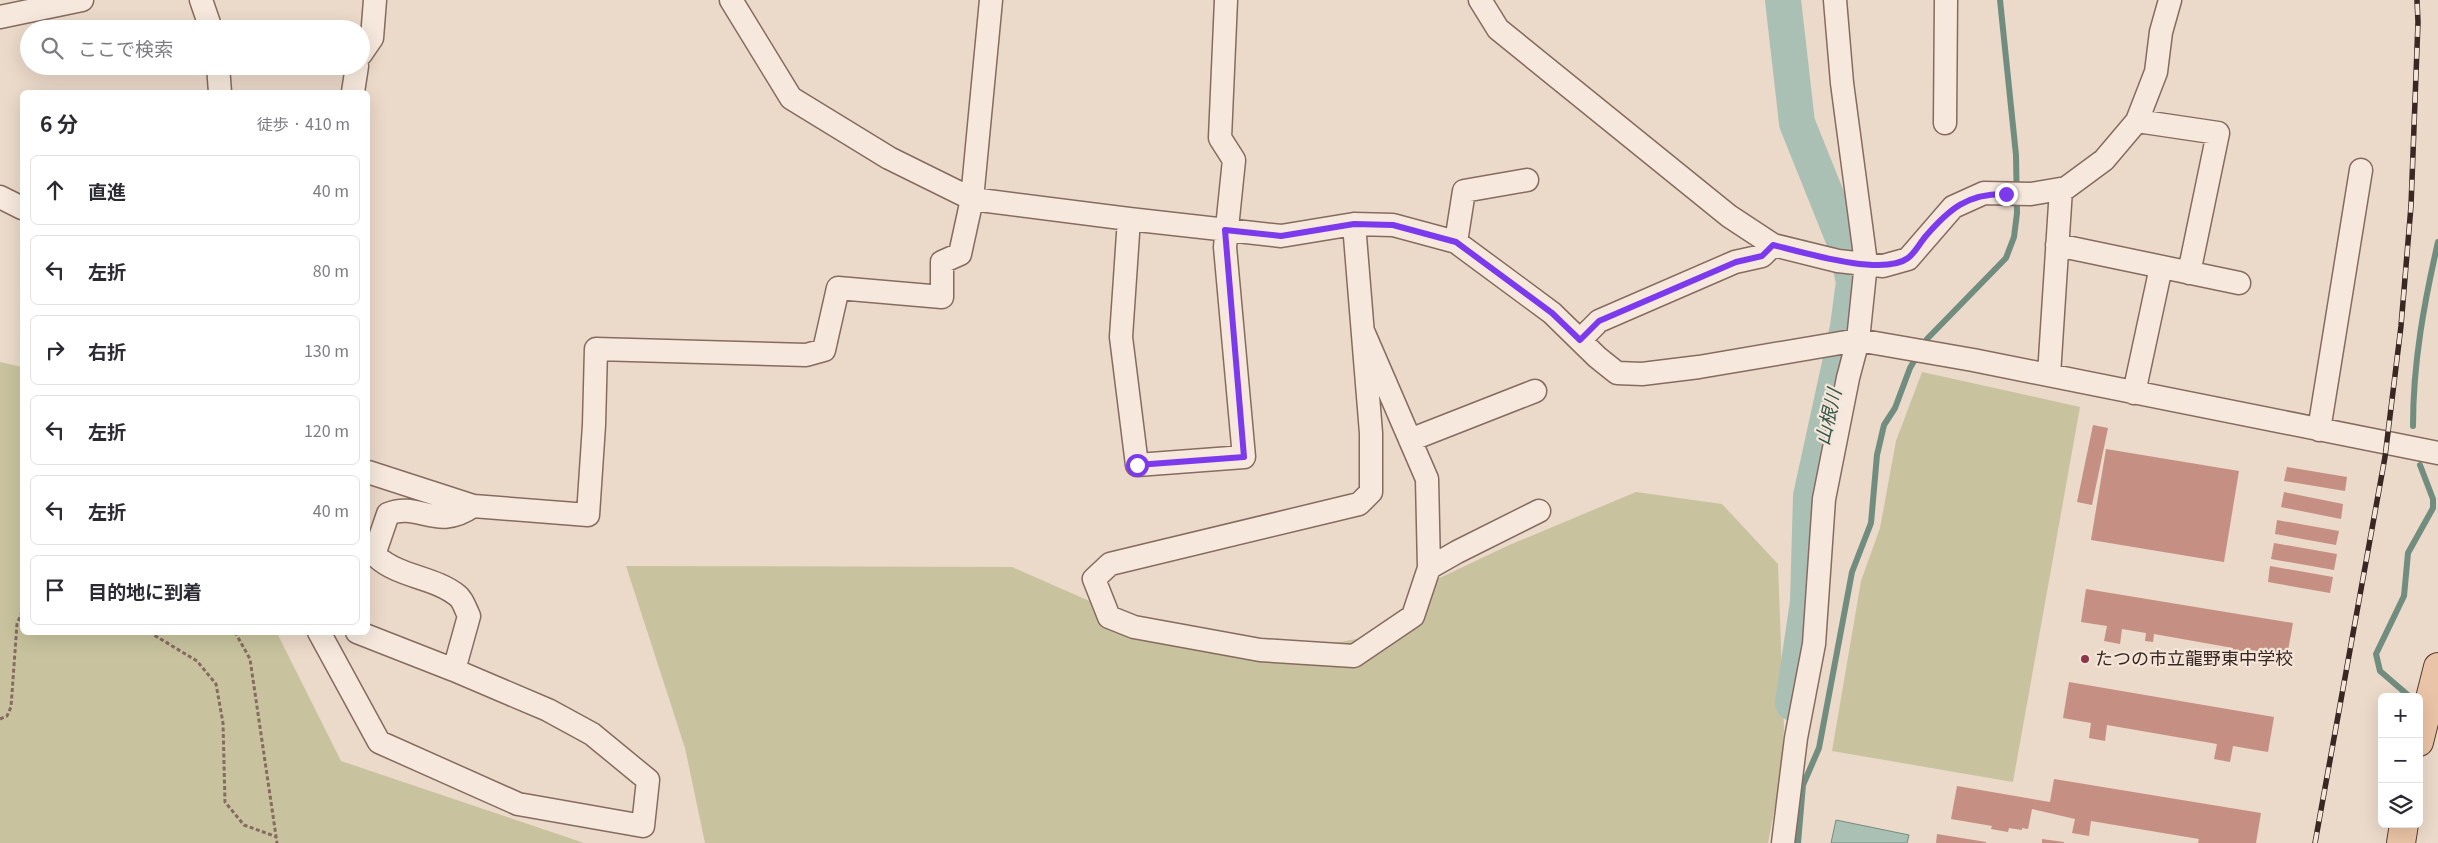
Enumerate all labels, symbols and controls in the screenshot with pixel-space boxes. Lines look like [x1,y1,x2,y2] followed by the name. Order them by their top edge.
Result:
[20,20,370,75] search box
[38,34,66,62] icon: search
[78,34,173,61] text: ここで検索
[40,108,78,138] text: 6 分
[257,111,350,135] text: 徒歩 · 410 m
[41,176,69,204] icon: ahead
[88,177,126,204] text: 直進
[313,178,349,202] text: 40 m
[1995,183,2018,206] route end
[41,256,69,284] icon: left
[88,257,126,284] text: 左折
[313,258,349,282] text: 80 m
[41,336,69,364] icon: right
[88,337,126,364] text: 右折
[304,338,349,362] text: 130 m
[1807,384,1847,447] water label: 山根川
[41,416,69,444] icon: left
[88,417,126,444] text: 左折
[304,418,349,442] text: 120 m
[1126,454,1149,477] route start
[41,496,69,524] icon: left
[88,497,126,524] text: 左折
[313,498,349,522] text: 40 m
[41,576,69,604] icon: arrive
[88,577,202,604] text: 目的地に到着
[2095,644,2293,670] place label: たつの市立龍野東中学校
[2079,653,2091,665] marker: たつの市立龍野東中学校
[2378,693,2423,828] map controls
[2378,693,2423,738] button: +
[2378,738,2423,783] button: −
[2378,783,2423,828] button: layers

